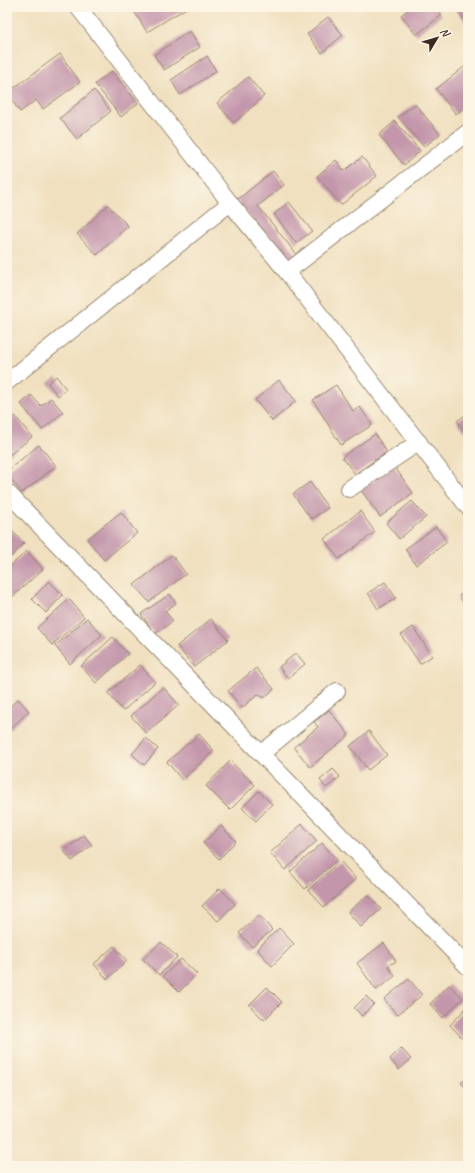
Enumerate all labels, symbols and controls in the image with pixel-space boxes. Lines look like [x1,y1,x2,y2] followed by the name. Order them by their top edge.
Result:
[417,18,457,58] north arrow
[437,25,454,41] text: N

